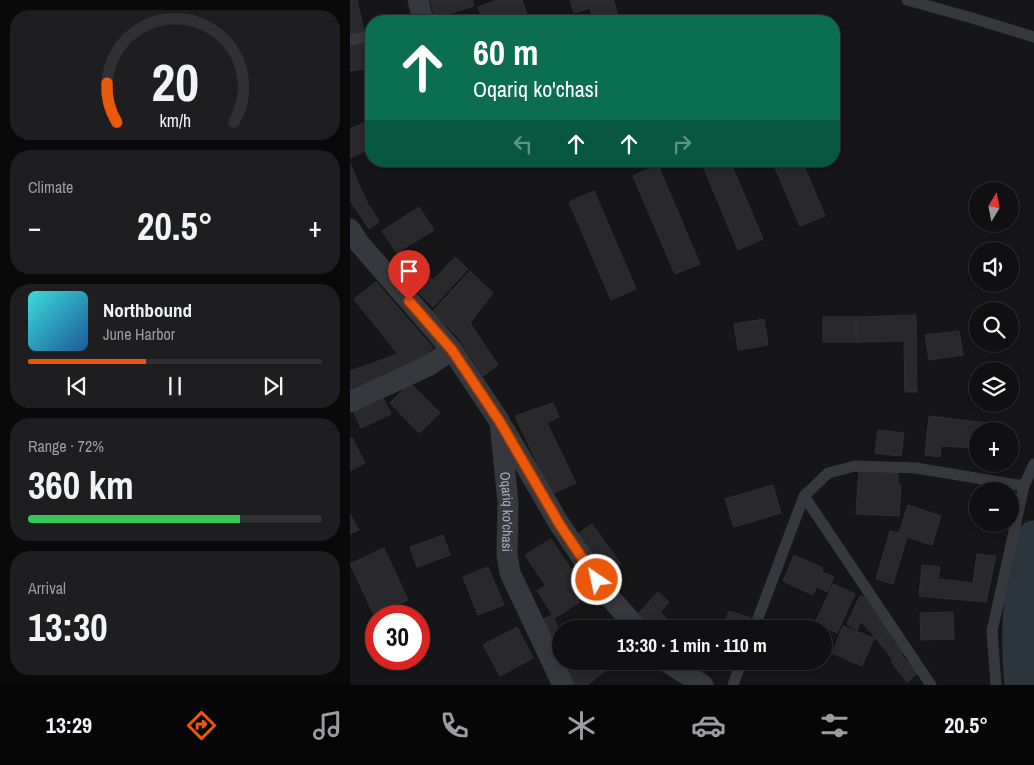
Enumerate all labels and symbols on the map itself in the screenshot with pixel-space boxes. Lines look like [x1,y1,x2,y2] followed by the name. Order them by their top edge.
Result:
[969,182,1019,232] north arrow
[388,250,430,301] pin
[496,471,517,552] street label: Oqariq ko'chasi
[570,553,622,605] position arrow
[365,605,430,670] speed limit sign: 30

